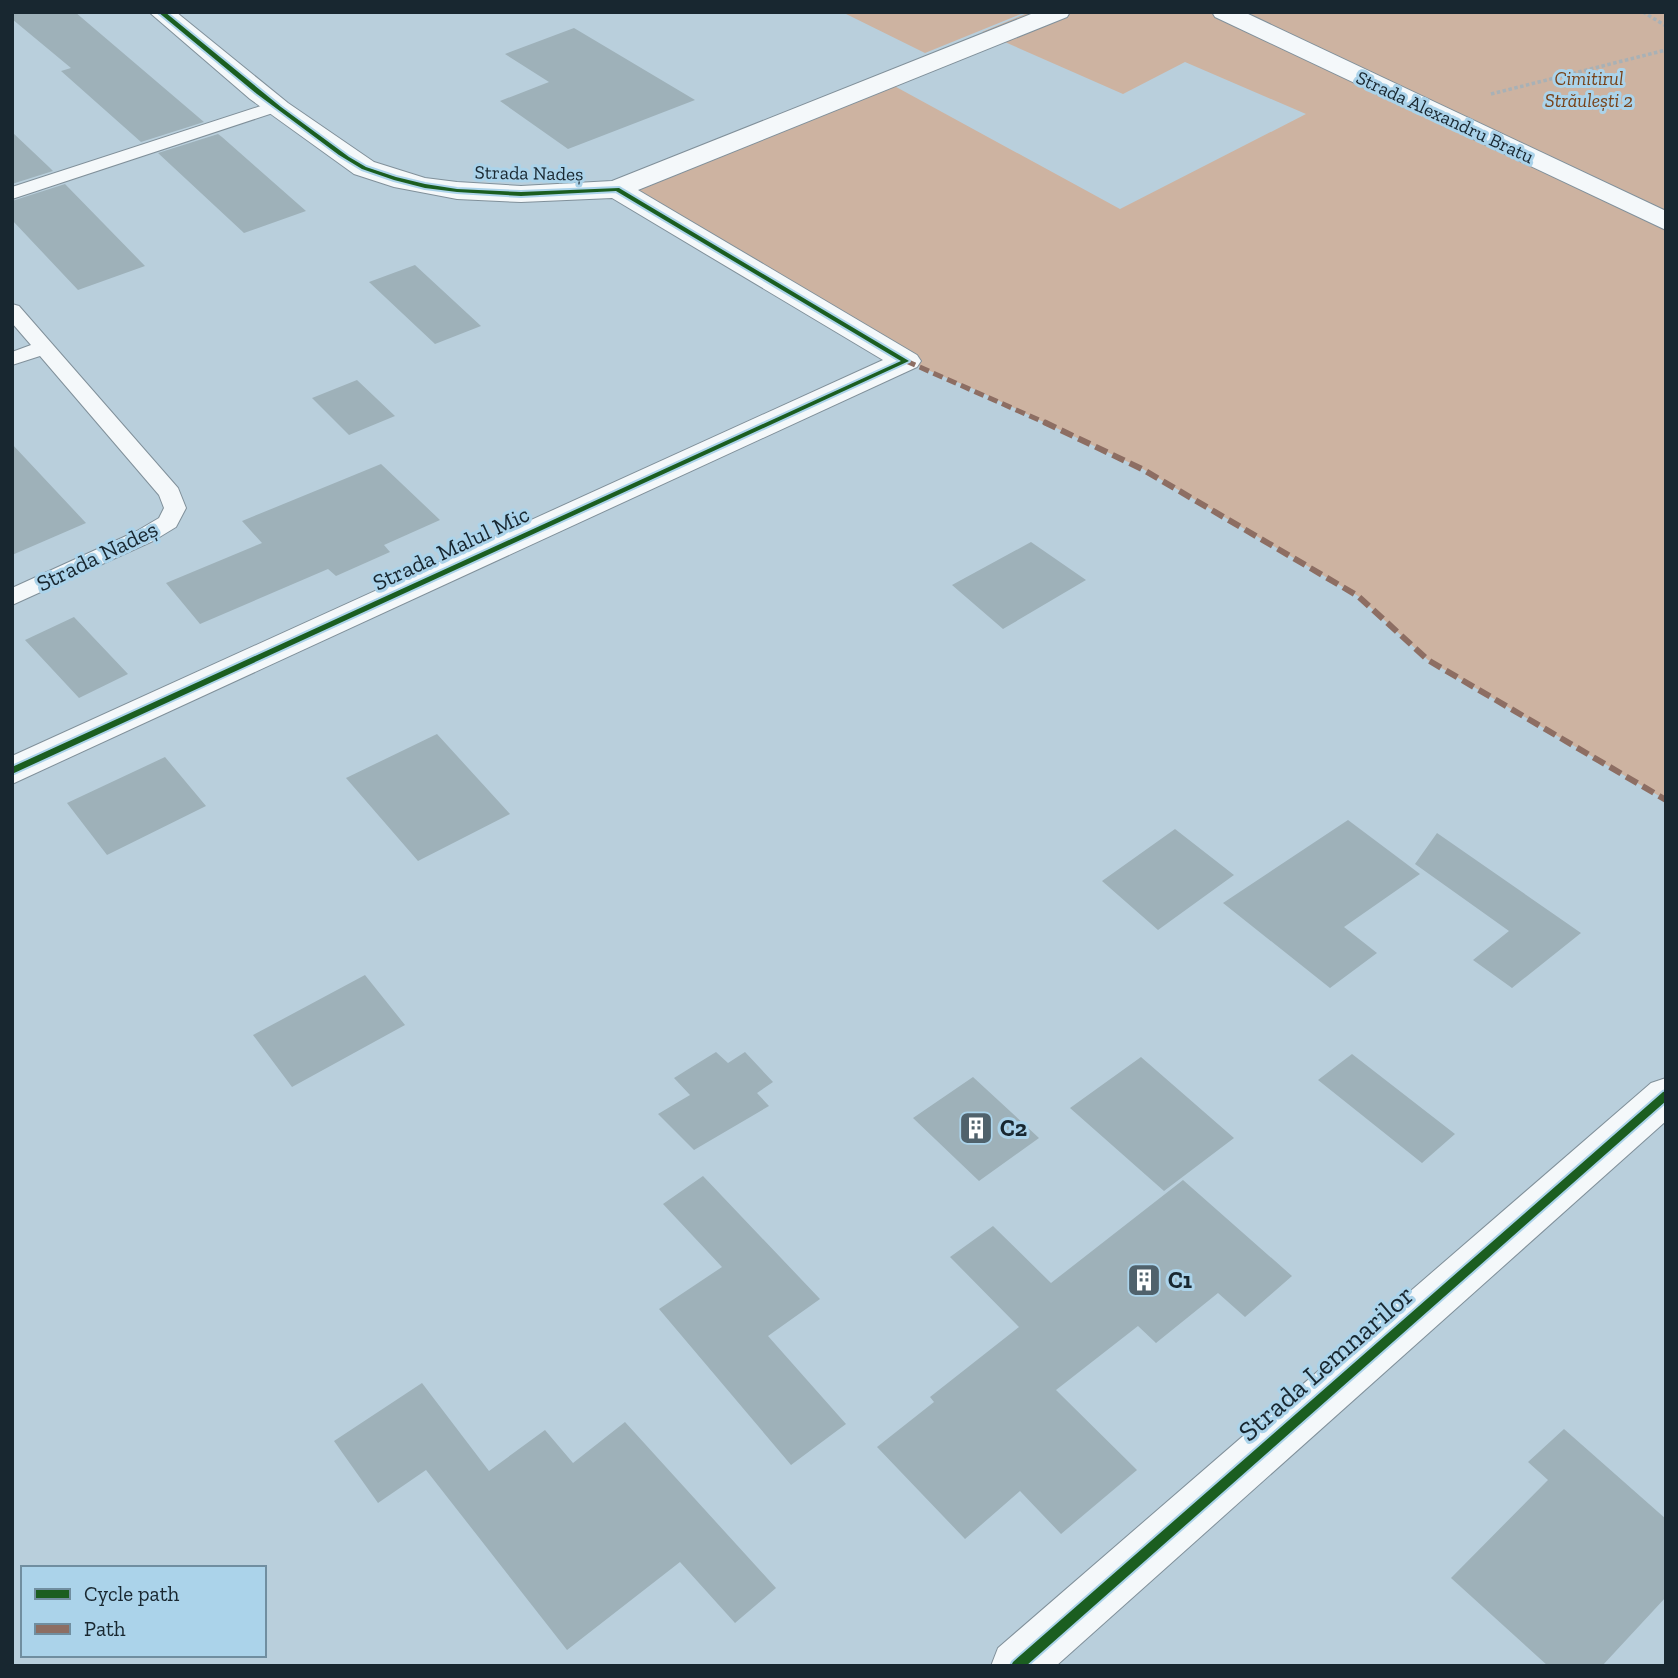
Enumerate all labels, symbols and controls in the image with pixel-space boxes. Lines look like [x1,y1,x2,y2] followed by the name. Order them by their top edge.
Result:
[1353,66,1538,168] street label: Strada Alexandru Bratu
[1545,67,1633,112] park label: Cimitirul Străulești 2
[474,161,584,185] street label: Strada Nadeș
[368,500,534,596] street label: Strada Malul Mic
[32,515,162,597] street label: Strada Nadeș
[957,1109,995,1147] building icon: C2
[1000,1114,1027,1142] place label: C2
[1125,1261,1163,1299] building icon: C1
[1168,1266,1192,1294] place label: C1
[1232,1278,1420,1448] street label: Strada Lemnarilor
[21,1566,266,1657] legend
[84,1581,179,1606] text: Cycle path
[84,1616,126,1641] text: Path

